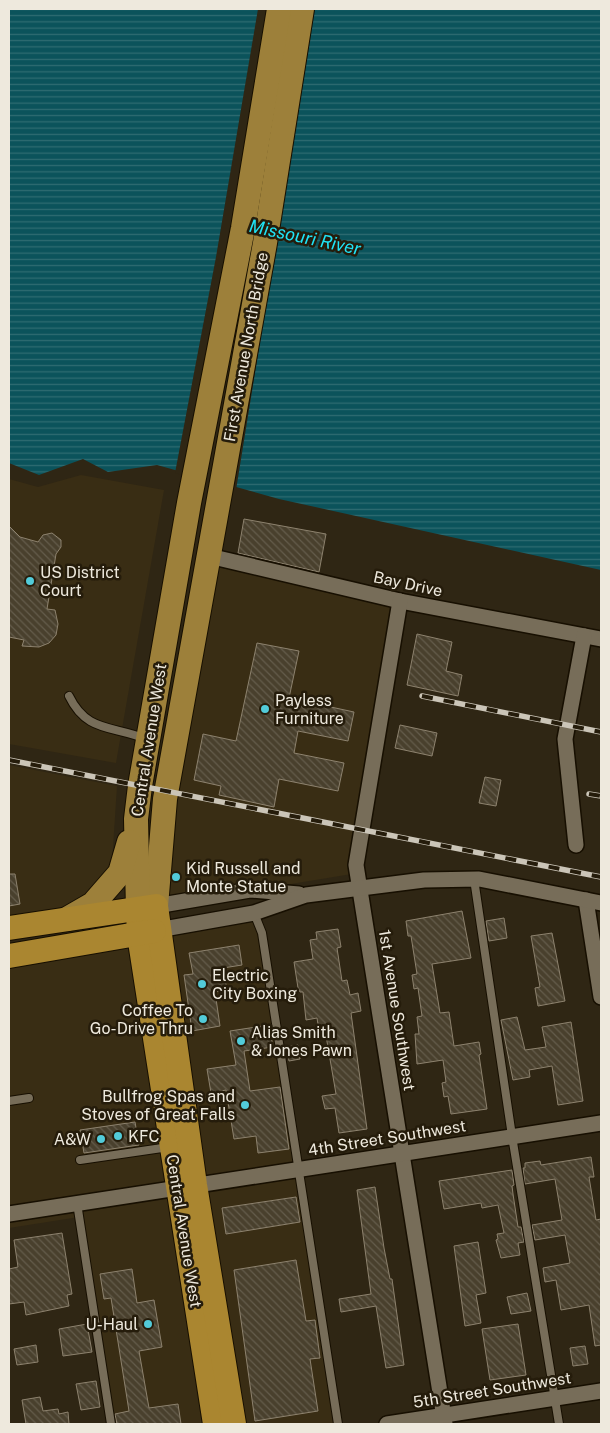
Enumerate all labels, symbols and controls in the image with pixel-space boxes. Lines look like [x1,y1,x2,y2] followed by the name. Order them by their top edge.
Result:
[247,215,363,259] water label: Missouri River
[220,251,272,443] street label: First Avenue North Bridge
[40,563,120,600] place label: US District Court
[372,567,444,601] street label: Bay Drive
[24,575,36,587] marker: US District Court
[128,662,170,818] street label: Central Avenue West
[275,691,344,728] place label: Payless Furniture
[259,703,271,715] marker: Payless Furniture
[186,859,300,896] place label: Kid Russell and Monte Statue
[170,871,182,883] marker: Kid Russell and Monte Statue
[375,928,419,1092] street label: 1st Avenue Southwest
[212,966,297,1003] place label: Electric City Boxing
[196,978,208,990] marker: Electric City Boxing
[90,1001,193,1038] place label: Coffee To Go-Drive Thru
[197,1013,209,1025] marker: Coffee To Go-Drive Thru
[251,1023,352,1060] place label: Alias Smith & Jones Pawn
[235,1035,247,1047] marker: Alias Smith & Jones Pawn
[81,1087,235,1124] place label: Bullfrog Spas and Stoves of Great Falls
[239,1099,251,1111] marker: Bullfrog Spas and Stoves of Great Falls
[307,1116,467,1160] street label: 4th Street Southwest
[128,1127,159,1146] place label: KFC
[54,1130,91,1149] place label: A&W
[112,1130,124,1142] marker: KFC
[95,1133,107,1145] marker: A&W
[163,1153,205,1309] street label: Central Avenue West
[85,1315,138,1334] place label: U-Haul
[142,1318,154,1330] marker: U-Haul
[412,1368,572,1412] street label: 5th Street Southwest

